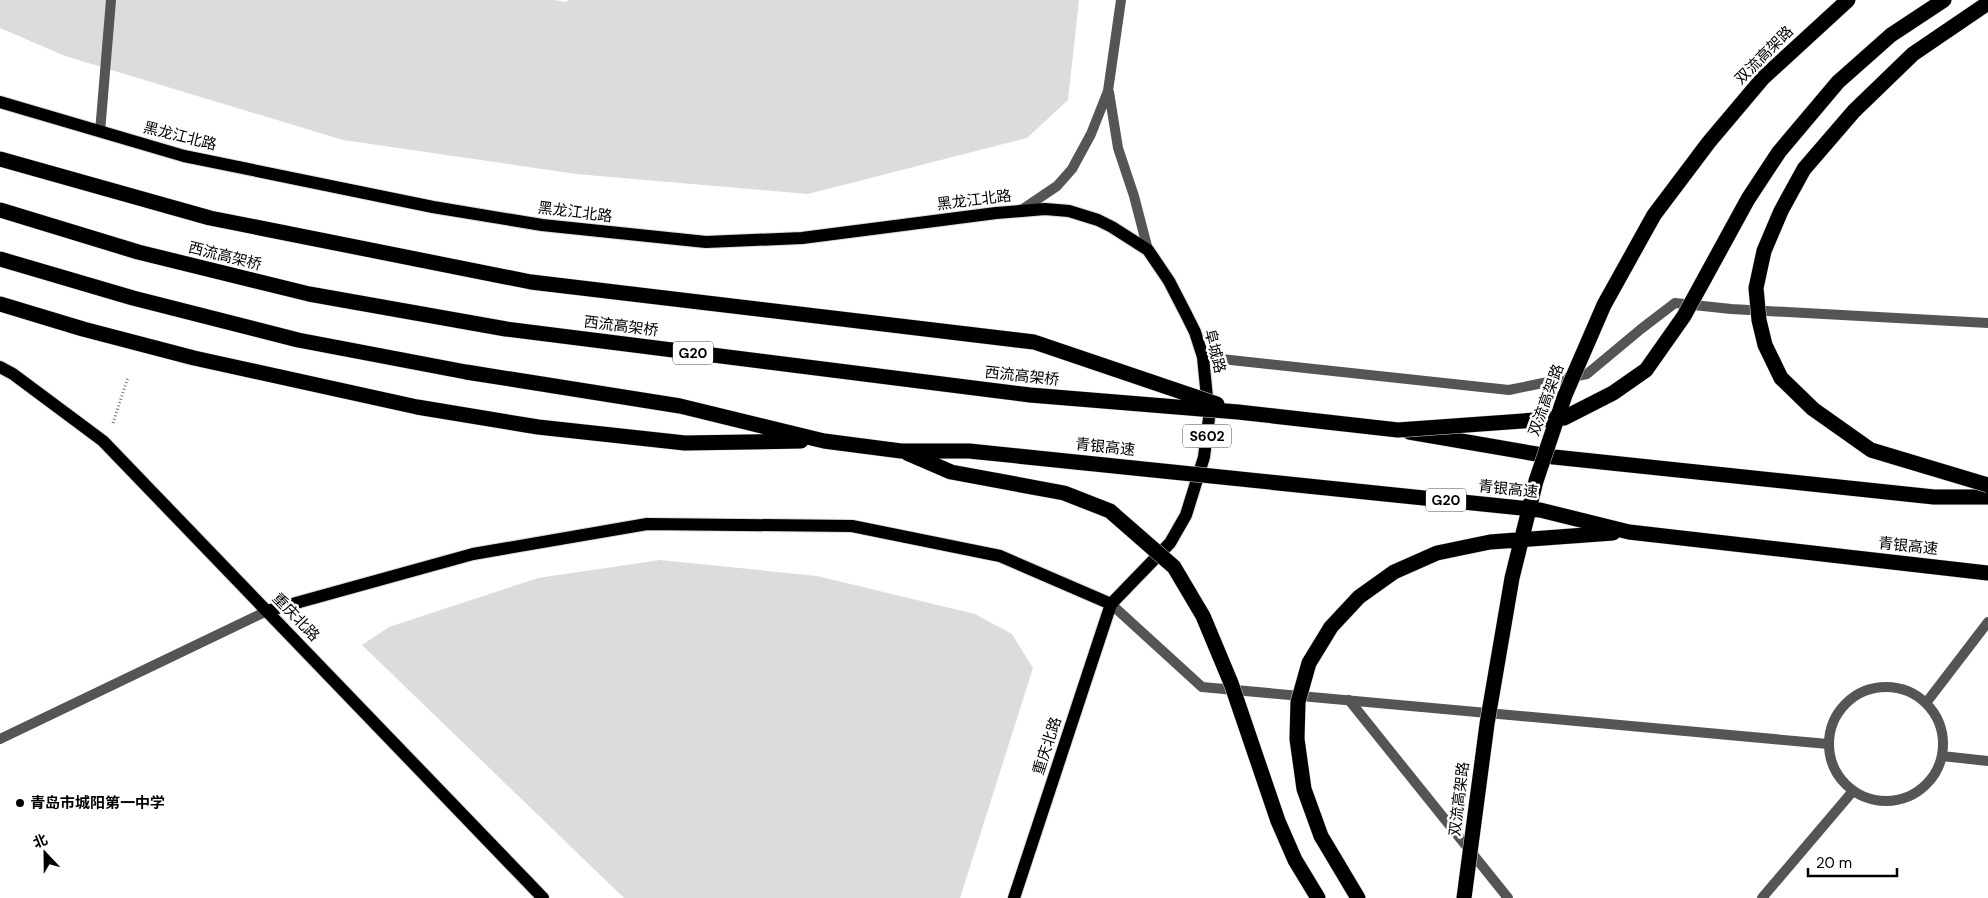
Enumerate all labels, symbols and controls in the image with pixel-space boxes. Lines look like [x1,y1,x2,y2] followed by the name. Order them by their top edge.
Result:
[1730,21,1798,89] street label: 双流高架路
[141,117,219,155] street label: 黑龙江北路
[936,186,1012,214] street label: 黑龙江北路
[537,198,613,226] street label: 黑龙江北路
[186,237,264,275] street label: 西流高架桥
[583,312,659,340] street label: 西流高架桥
[1200,327,1230,375] street label: 阜城路
[673,342,713,364] road number: G20
[1524,361,1568,439] street label: 双流高架路
[984,362,1060,390] street label: 西流高架桥
[1183,424,1231,448] road number: S602
[1074,434,1136,460] street label: 青银高速
[1477,476,1539,502] street label: 青银高速
[1426,488,1466,512] road number: G20
[1877,533,1939,559] street label: 青银高速
[268,588,324,646] street label: 重庆北路
[1028,714,1066,778] street label: 重庆北路
[1445,761,1473,837] street label: 双流高架路
[30,793,165,813] place label: 青岛市城阳第一中学
[14,797,26,809] marker: 青岛市城阳第一中学
[20,828,70,878] north arrow
[30,830,50,852] text: 北
[1808,846,1897,878] scale bar
[1816,853,1852,873] text: 20 m

